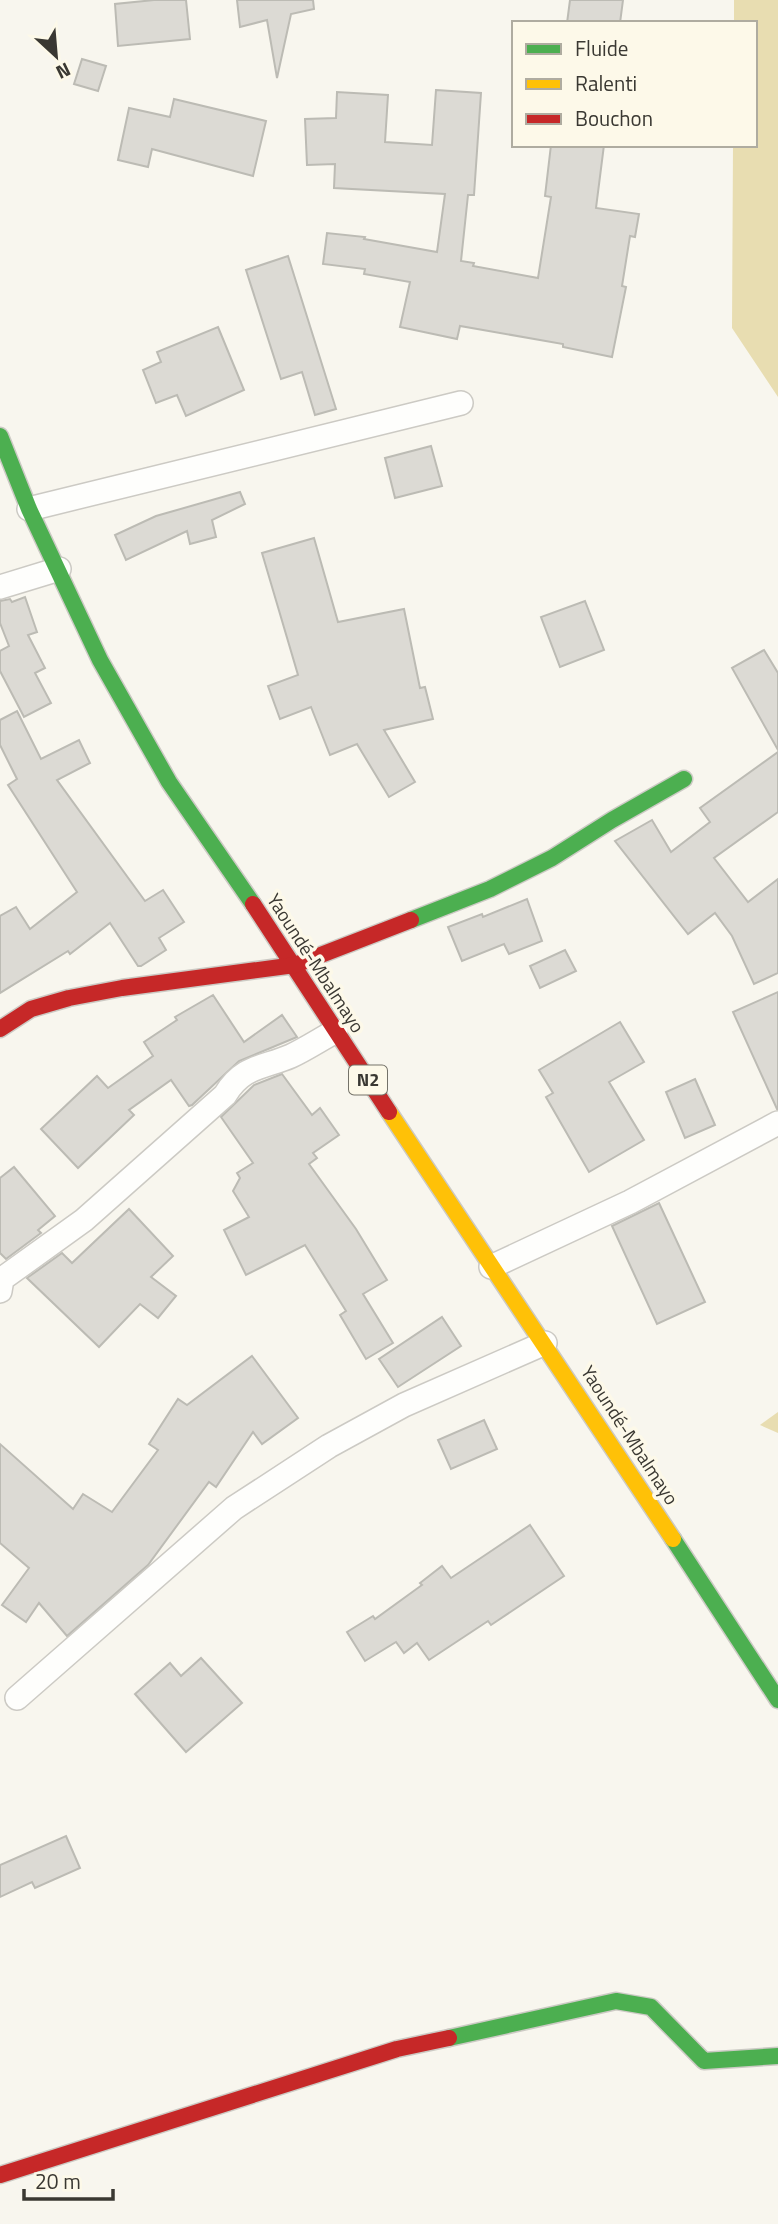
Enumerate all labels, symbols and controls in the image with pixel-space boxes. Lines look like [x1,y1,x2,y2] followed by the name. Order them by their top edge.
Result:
[21,21,91,91] north arrow
[512,21,757,147] legend
[575,32,628,64] text: Fluide
[51,56,76,88] text: N
[575,67,637,99] text: Ralenti
[575,102,653,134] text: Bouchon
[260,887,372,1038] street label: Yaoundé-Mbalmayo
[349,1065,387,1094] road number: N2
[574,1359,686,1510] street label: Yaoundé-Mbalmayo
[24,2158,114,2202] scale bar
[35,2165,81,2197] text: 20 m

